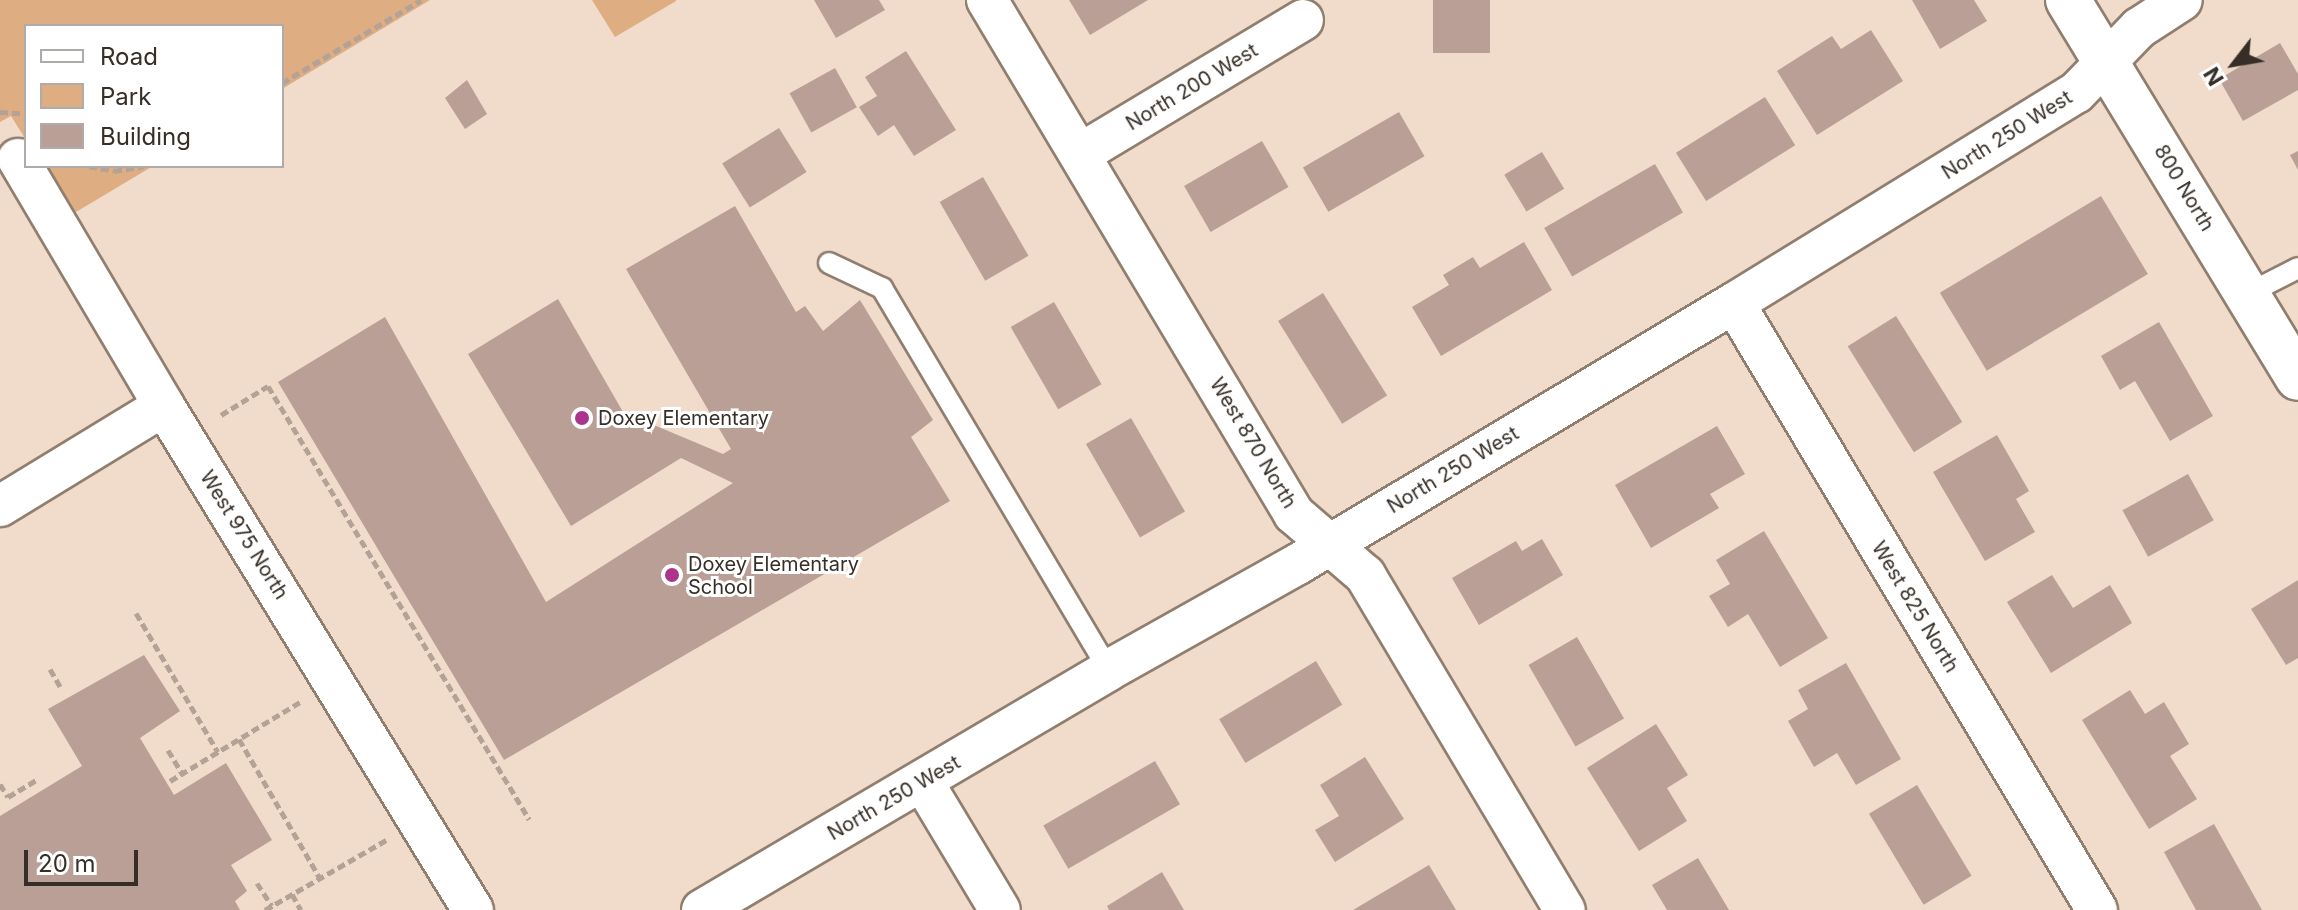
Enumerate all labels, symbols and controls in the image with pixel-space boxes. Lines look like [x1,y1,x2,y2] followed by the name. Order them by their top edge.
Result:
[24,24,284,168] legend
[2194,24,2274,104] north arrow
[1122,38,1262,136] street label: North 200 West
[100,42,158,71] text: Road
[2198,62,2229,90] text: N
[100,82,151,111] text: Park
[1937,85,2077,185] street label: North 250 West
[100,122,191,151] text: Building
[2149,140,2219,236] street label: 800 North
[1205,373,1301,513] street label: West 870 North
[598,406,769,430] place label: Doxey Elementary
[573,409,591,427] marker: Doxey Elementary
[1383,421,1523,519] street label: North 250 West
[195,466,293,604] street label: West 975 North
[1866,537,1964,677] street label: West 825 North
[688,552,859,599] place label: Doxey Elementary School
[663,566,681,584] marker: Doxey Elementary School
[824,750,964,846] street label: North 250 West
[28,834,142,884] scale bar
[38,849,96,878] text: 20 m

